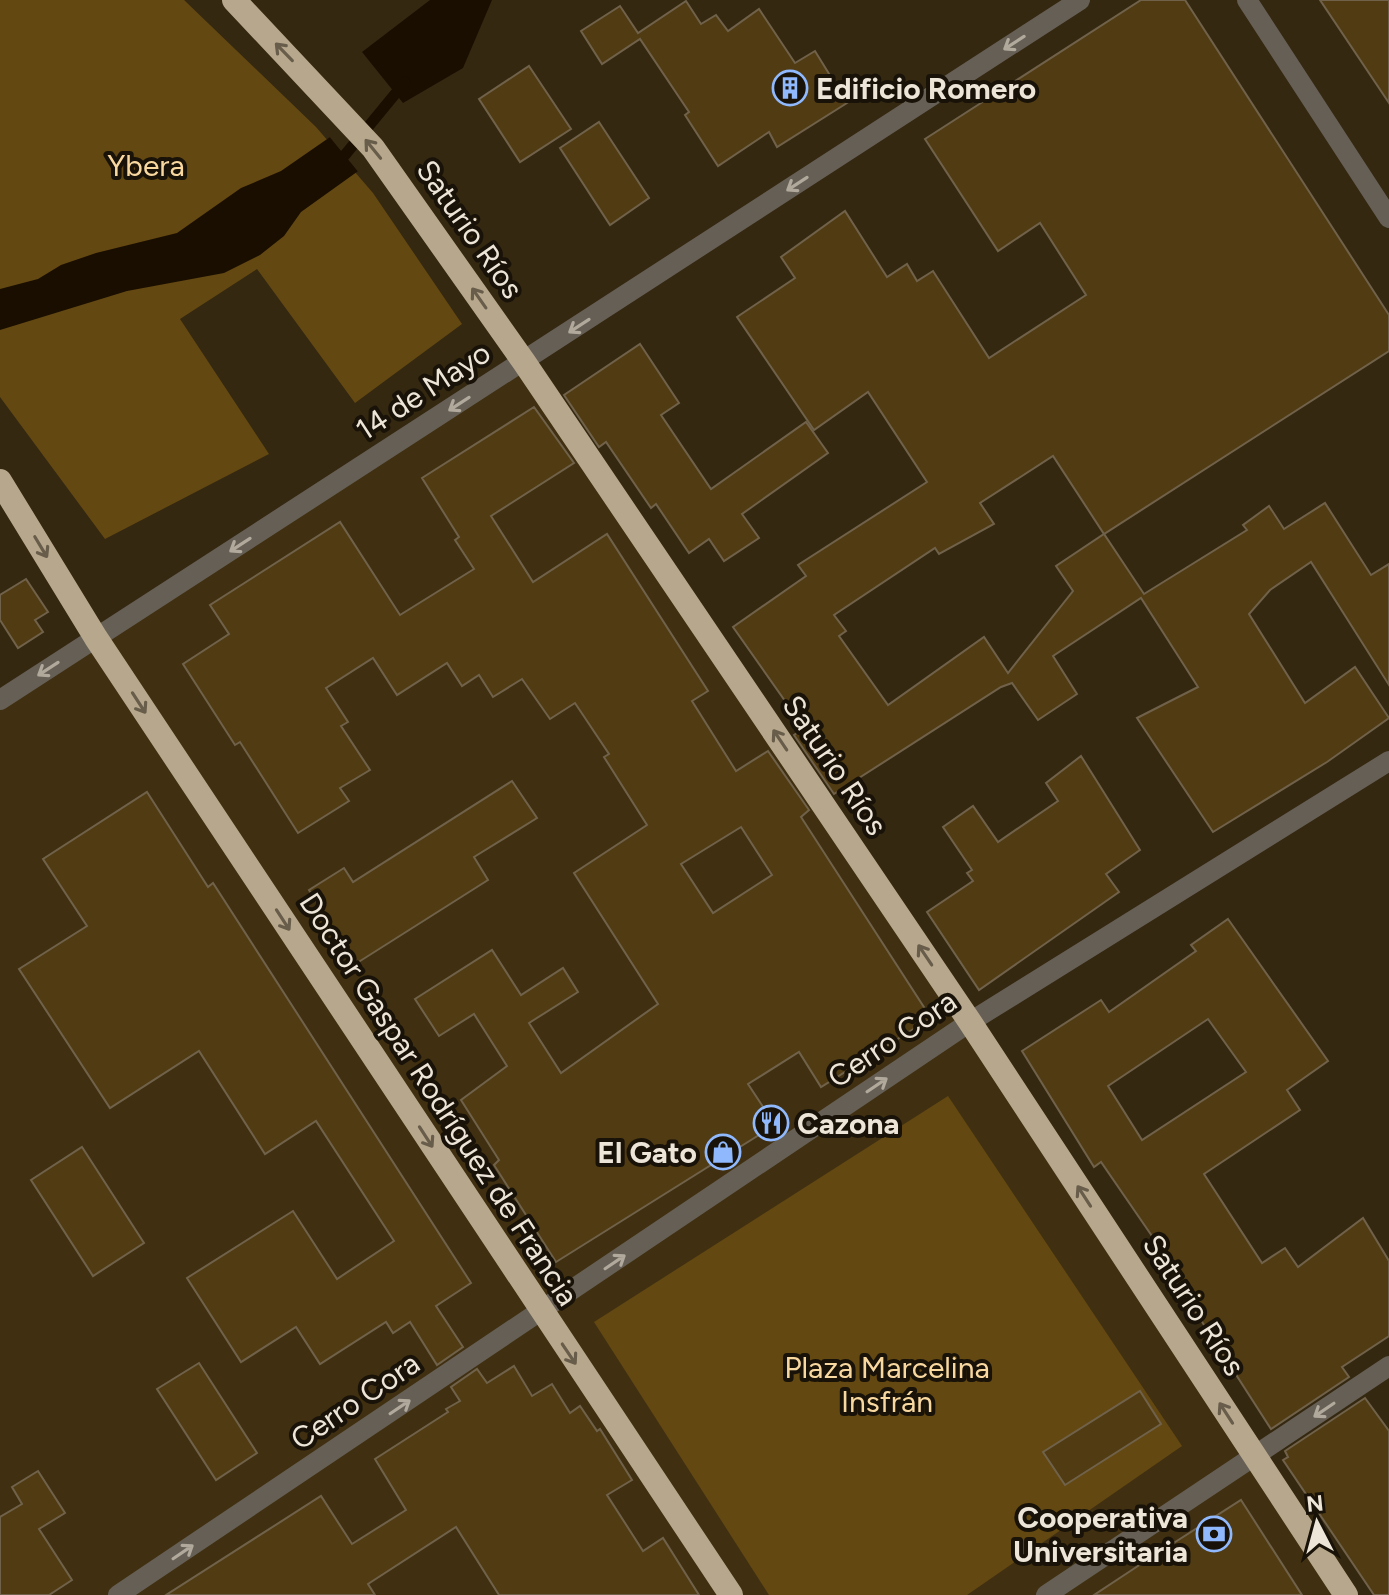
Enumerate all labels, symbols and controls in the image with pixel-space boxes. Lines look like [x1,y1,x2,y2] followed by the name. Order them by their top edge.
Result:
[1004,34,1026,51] one-way arrow
[275,43,294,62] one-way arrow
[771,69,809,107] building icon: Edificio Romero
[816,70,1036,107] place label: Edificio Romero
[364,139,381,160] one-way arrow
[107,147,185,184] park label: Ybera
[409,153,531,305] street label: Saturio Ríos
[786,176,808,193] one-way arrow
[471,288,488,309] one-way arrow
[568,318,590,335] one-way arrow
[349,334,497,448] street label: 14 de Mayo
[448,396,470,413] one-way arrow
[33,535,49,558] one-way arrow
[229,537,252,553] one-way arrow
[37,661,60,677] one-way arrow
[775,688,895,842] street label: Saturio Ríos
[132,691,148,714] one-way arrow
[771,729,788,751] one-way arrow
[291,886,587,1312] street label: Doctor Gaspar Rodríguez de Francia
[275,908,291,931] one-way arrow
[917,945,933,967] one-way arrow
[820,982,964,1096] street label: Cerro Cora
[865,1077,887,1093] one-way arrow
[752,1104,790,1142] restaurant icon: Cazona
[797,1105,900,1142] place label: Cazona
[418,1125,434,1147] one-way arrow
[704,1133,742,1171] shop icon: El Gato
[597,1134,697,1171] place label: El Gato
[1075,1185,1092,1207] one-way arrow
[1135,1227,1253,1383] street label: Saturio Ríos
[604,1254,626,1270] one-way arrow
[561,1342,578,1364] one-way arrow
[283,1344,427,1458] street label: Cerro Cora
[784,1349,990,1420] park label: Plaza Marcelina Insfrán
[388,1399,410,1416] one-way arrow
[1218,1402,1234,1425] one-way arrow
[1313,1402,1336,1418] one-way arrow
[1277,1483,1357,1563] north arrow
[1305,1489,1325,1518] text: N
[1013,1499,1188,1570] place label: Cooperativa Universitaria
[1195,1515,1233,1553] bank icon: Cooperativa Universitaria
[172,1543,194,1560] one-way arrow

